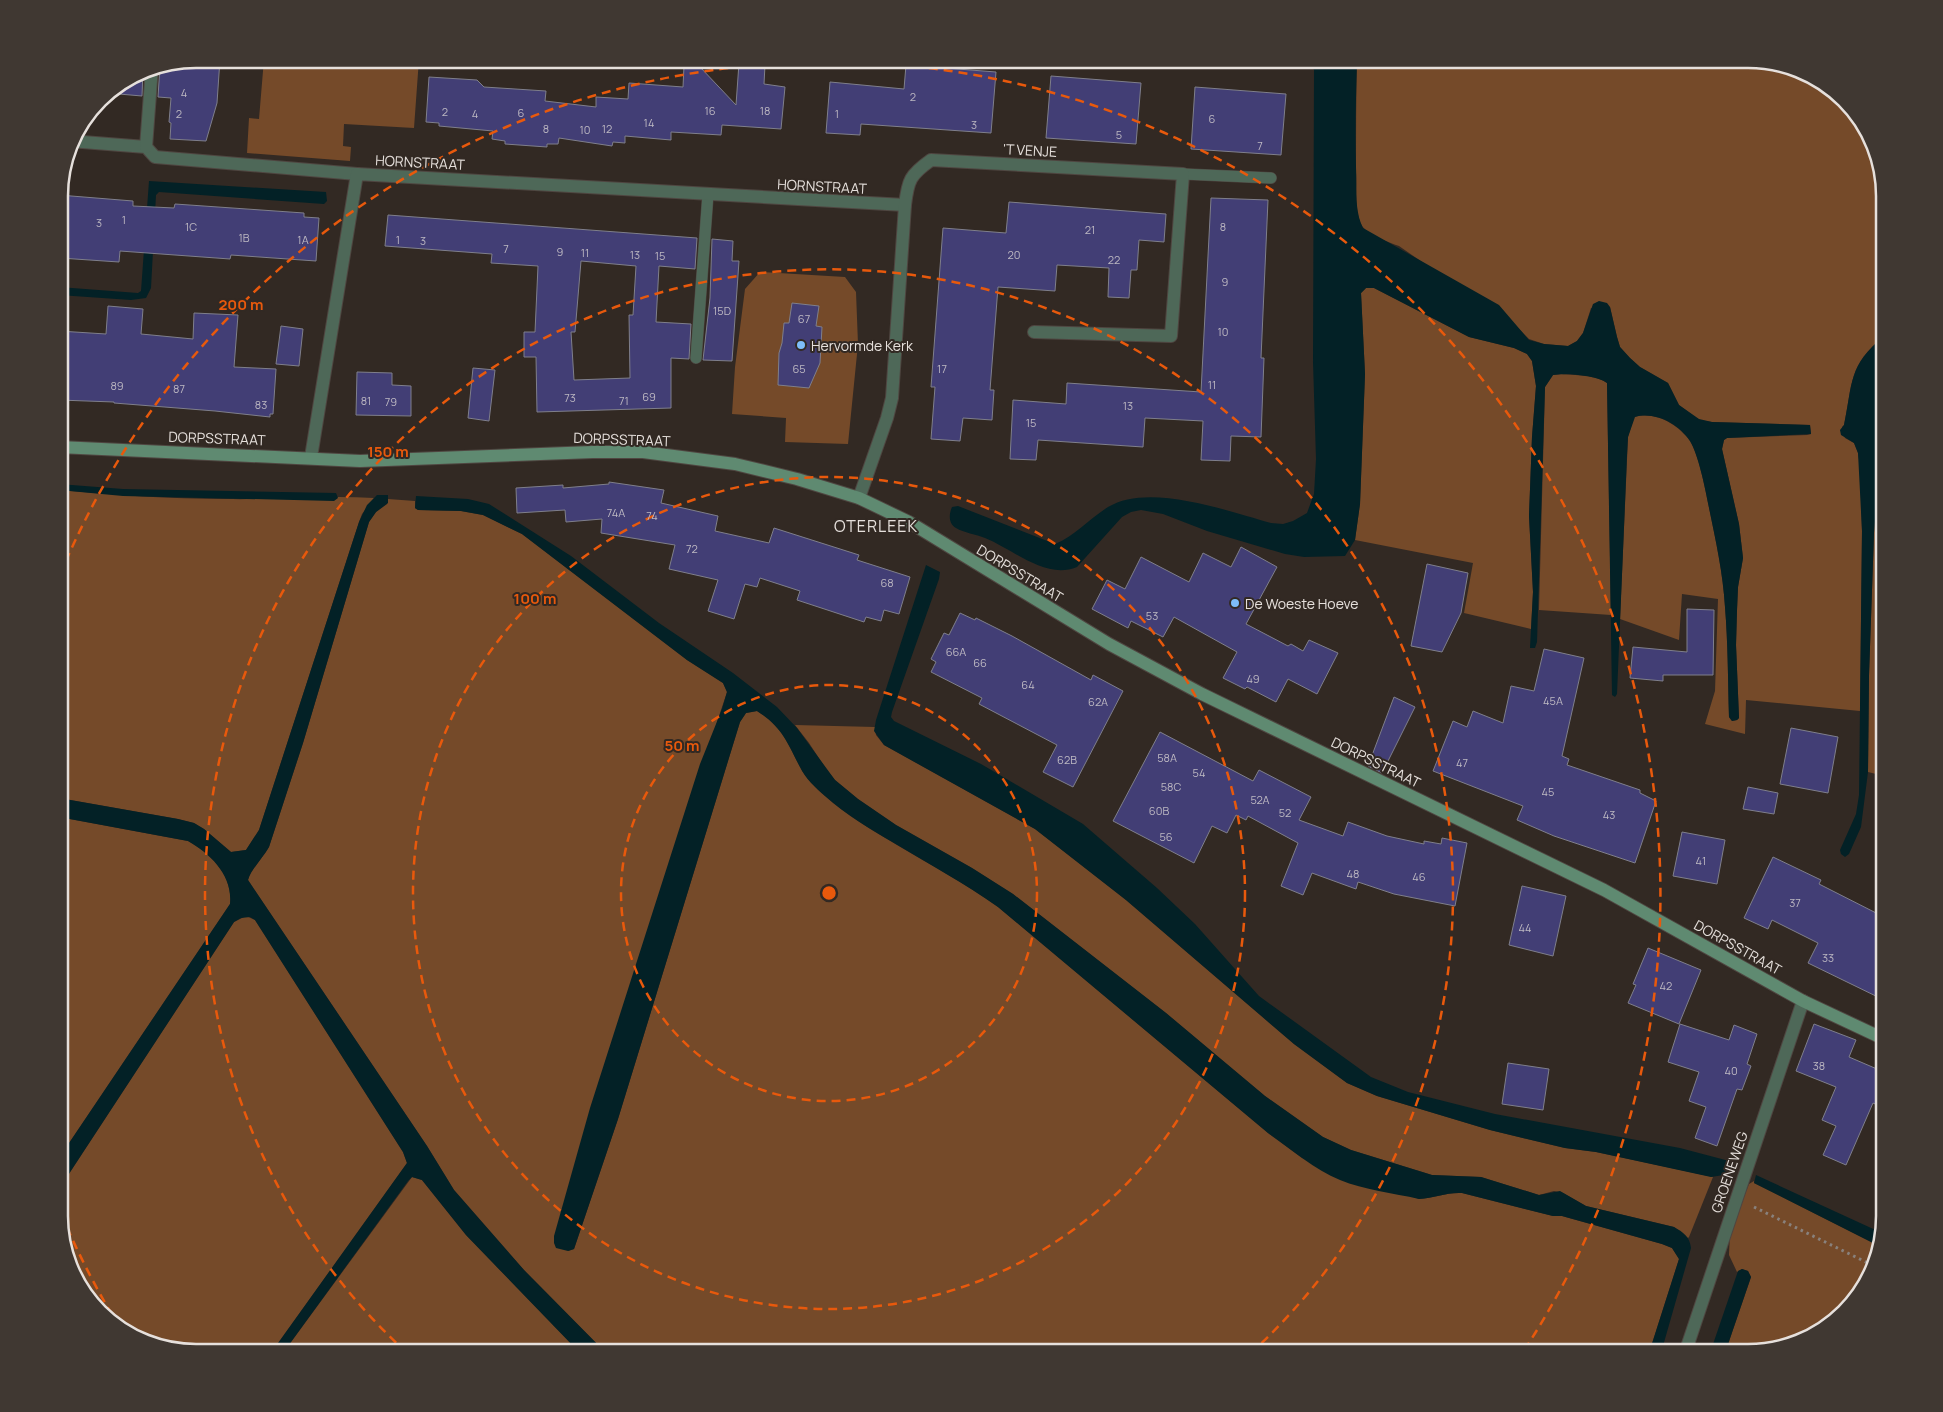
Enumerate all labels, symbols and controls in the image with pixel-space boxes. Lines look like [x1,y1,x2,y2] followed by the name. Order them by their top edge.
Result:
[181,85,187,100] house number: 4
[910,89,916,104] house number: 2
[704,103,716,118] house number: 16
[760,103,770,118] house number: 18
[442,104,448,119] house number: 2
[518,105,525,120] house number: 6
[176,106,182,121] house number: 2
[472,106,478,121] house number: 4
[835,106,839,121] house number: 1
[1209,111,1216,126] house number: 6
[644,115,654,130] house number: 14
[971,117,977,132] house number: 3
[543,121,549,136] house number: 8
[602,121,612,136] house number: 12
[579,122,591,137] house number: 10
[1116,127,1122,142] house number: 5
[1257,138,1263,153] house number: 7
[1002,139,1058,161] street label: 'T VENJE
[375,150,466,174] street label: HORNSTRAAT
[777,174,868,198] street label: HORNSTRAAT
[122,212,126,227] house number: 1
[96,215,102,230] house number: 3
[185,219,197,234] house number: 1C
[1220,219,1226,234] house number: 8
[1085,222,1095,237] house number: 21
[238,230,250,245] house number: 1B
[297,232,309,247] house number: 1A
[396,232,400,247] house number: 1
[420,233,426,248] house number: 3
[503,241,509,256] house number: 7
[557,244,564,259] house number: 9
[581,245,589,260] house number: 11
[630,247,640,262] house number: 13
[1008,247,1020,262] house number: 20
[655,248,665,263] house number: 15
[1108,252,1120,267] house number: 22
[1222,274,1229,289] house number: 9
[218,294,264,315] text: 200 m
[713,303,731,318] house number: 15D
[798,311,810,326] house number: 67
[1217,324,1229,339] house number: 10
[811,336,914,355] place label: Hervormde Kerk
[795,339,807,351] marker: Hervormde Kerk
[792,361,806,376] house number: 65
[937,361,947,376] house number: 17
[1208,377,1216,392] house number: 11
[110,378,124,393] house number: 89
[173,381,185,396] house number: 87
[642,389,656,404] house number: 69
[564,390,576,405] house number: 73
[361,393,371,408] house number: 81
[619,393,629,408] house number: 71
[385,394,397,409] house number: 79
[255,397,267,412] house number: 83
[1123,398,1133,413] house number: 13
[1026,415,1036,430] house number: 15
[168,427,267,449] street label: DORPSSTRAAT
[573,428,672,450] street label: DORPSSTRAAT
[367,441,409,462] text: 150 m
[607,505,625,520] house number: 74A
[646,508,658,523] house number: 74
[834,515,918,537] district label: OTERLEEK
[973,540,1067,607] street label: DORPSSTRAAT
[686,541,698,556] house number: 72
[880,575,894,590] house number: 68
[514,588,556,609] text: 100 m
[1245,594,1359,613] place label: De Woeste Hoeve
[1229,597,1241,609] marker: De Woeste Hoeve
[1146,608,1158,623] house number: 53
[946,644,966,659] house number: 66A
[973,655,987,670] house number: 66
[1246,671,1260,686] house number: 49
[1021,677,1035,692] house number: 64
[1543,693,1563,708] house number: 45A
[1088,694,1108,709] house number: 62A
[1328,732,1424,792] street label: DORPSSTRAAT
[664,735,700,756] text: 50 m
[1157,750,1177,765] house number: 58A
[1057,752,1077,767] house number: 62B
[1456,755,1468,770] house number: 47
[1193,765,1205,780] house number: 54
[1161,779,1181,794] house number: 58C
[1542,784,1554,799] house number: 45
[1250,792,1270,807] house number: 52A
[1149,803,1169,818] house number: 60B
[1279,805,1291,820] house number: 52
[1603,807,1615,822] house number: 43
[1159,829,1173,844] house number: 56
[1696,853,1706,868] house number: 41
[1347,866,1359,881] house number: 48
[1412,869,1426,884] house number: 46
[820,884,838,902] centre of rings
[1789,895,1801,910] house number: 37
[1691,915,1786,979] street label: DORPSSTRAAT
[1518,920,1532,935] house number: 44
[1822,950,1834,965] house number: 33
[1660,978,1672,993] house number: 42
[1813,1058,1825,1073] house number: 38
[1724,1063,1738,1078] house number: 40
[1706,1129,1752,1215] street label: GROENEWEG

